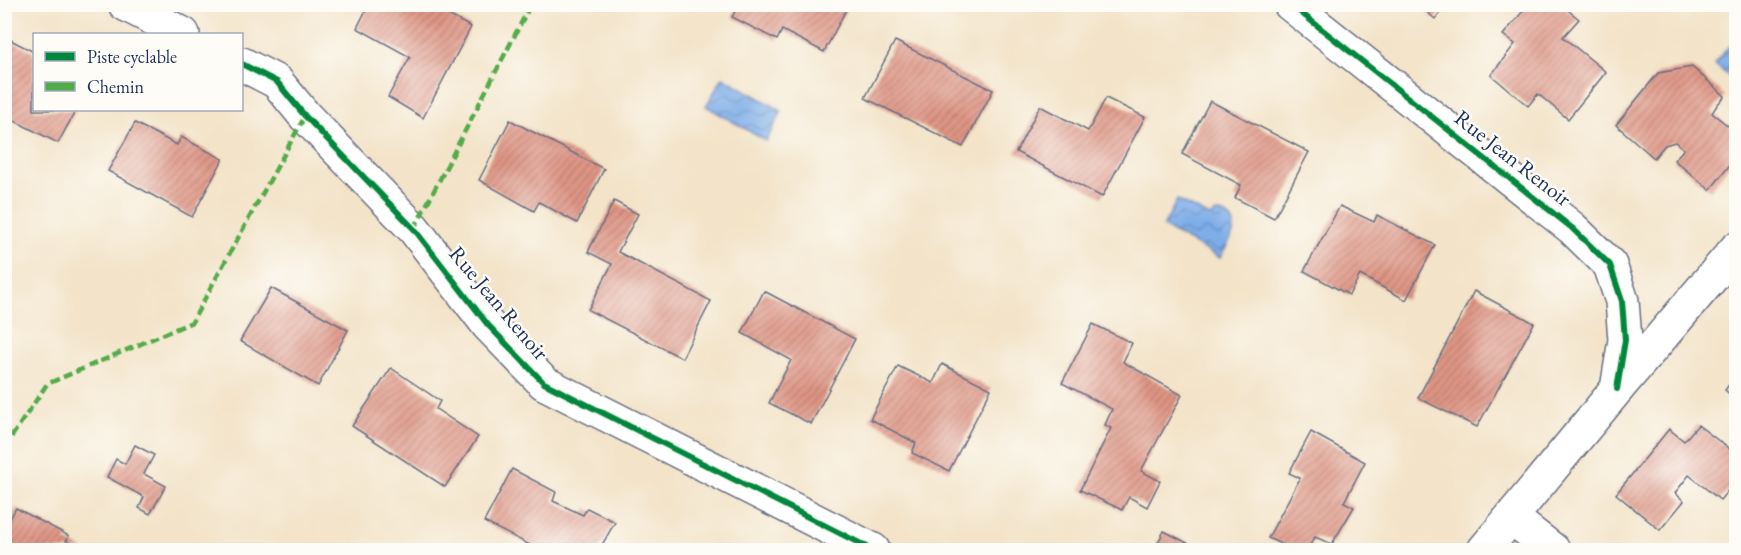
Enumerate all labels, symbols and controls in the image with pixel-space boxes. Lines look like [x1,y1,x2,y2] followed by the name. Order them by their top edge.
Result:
[33,33,243,111] legend
[87,45,177,68] text: Piste cyclable
[87,75,144,98] text: Chemin
[1449,103,1578,213] street label: Rue Jean Renoir
[443,240,556,367] street label: Rue Jean Renoir

